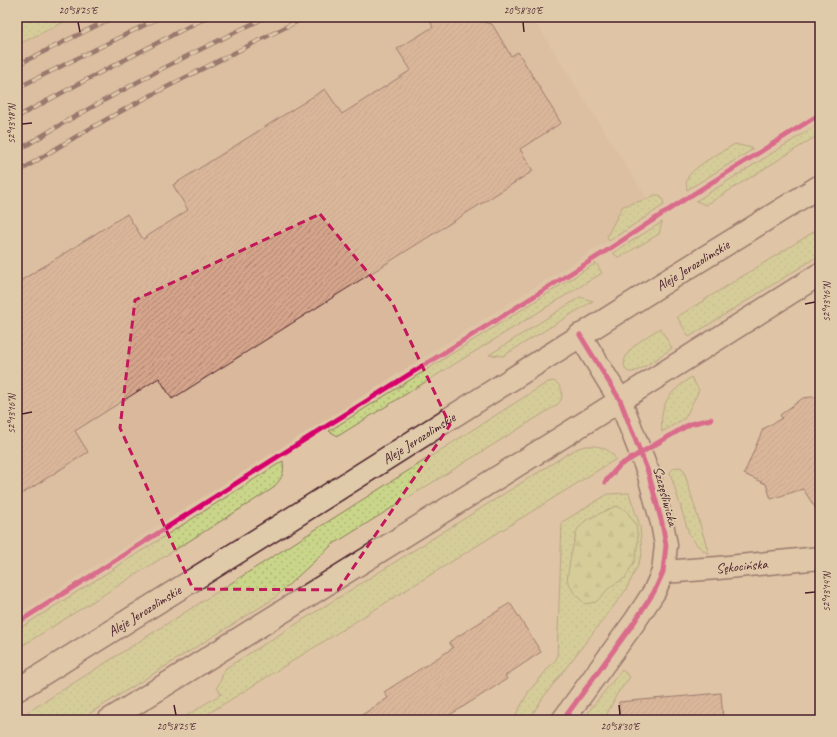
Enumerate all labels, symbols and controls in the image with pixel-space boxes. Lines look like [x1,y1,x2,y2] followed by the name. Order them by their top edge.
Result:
[59,4,99,17] text: 20°58'25"E
[504,4,544,17] text: 20°58'30"E
[5,102,18,144] text: 52°13'18"N
[653,236,734,295] street label: Aleje Jerozolimskie
[820,280,833,322] text: 52°13'16"N
[5,392,18,434] text: 52°13'16"N
[379,408,460,468] street label: Aleje Jerozolimskie
[649,464,682,529] street label: Szczęśliwicka
[715,555,769,577] street label: Sękocińska
[820,570,833,612] text: 52°13'14"N
[105,581,185,640] street label: Aleje Jerozolimskie
[157,720,197,733] text: 20°58'25"E
[601,720,641,733] text: 20°58'30"E

